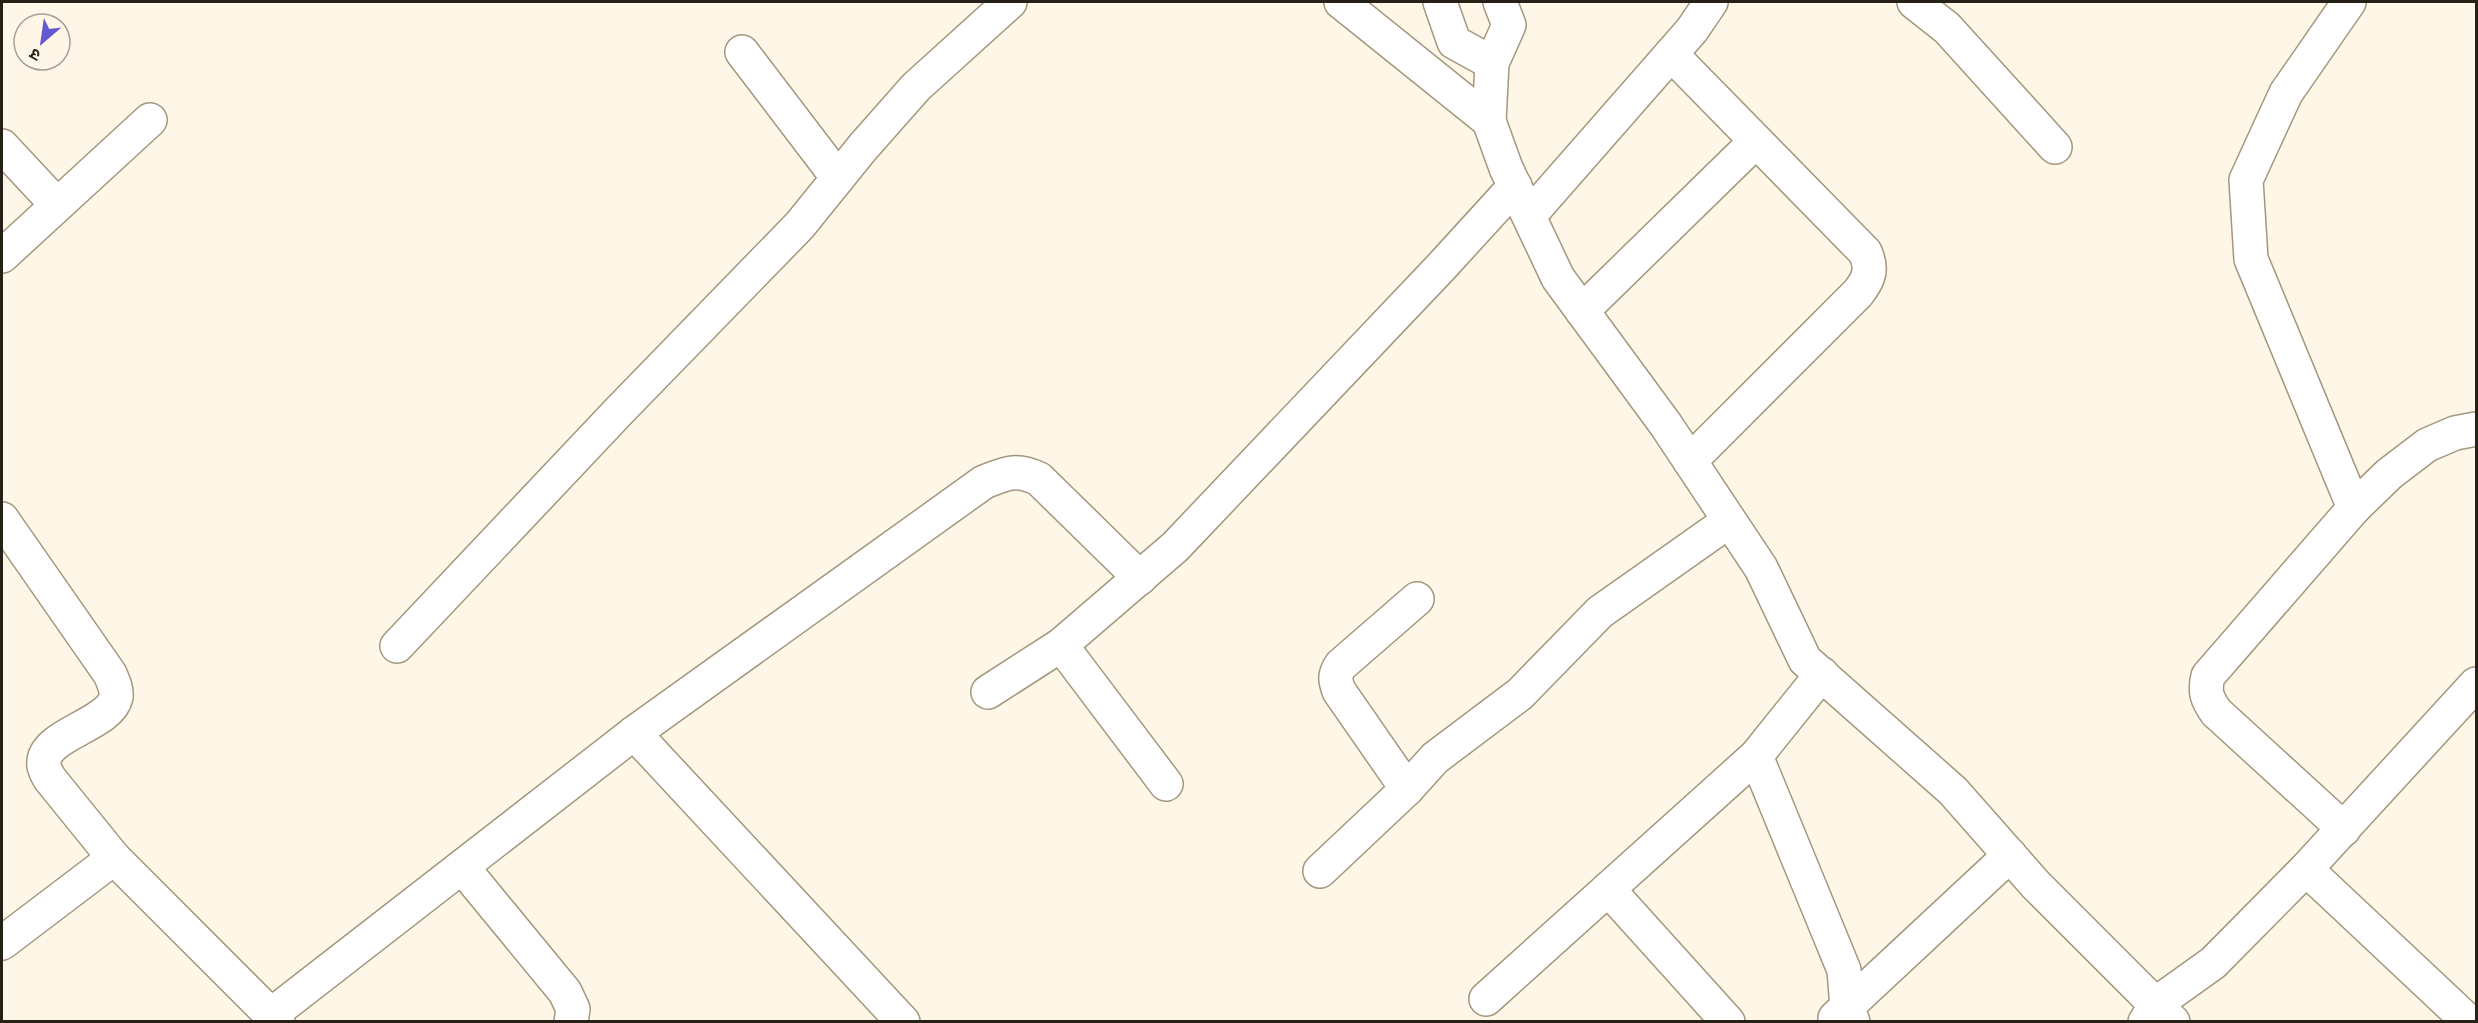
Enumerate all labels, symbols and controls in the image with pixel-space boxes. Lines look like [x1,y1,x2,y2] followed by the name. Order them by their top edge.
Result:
[12,12,72,72] north arrow
[26,44,44,65] text: उ

